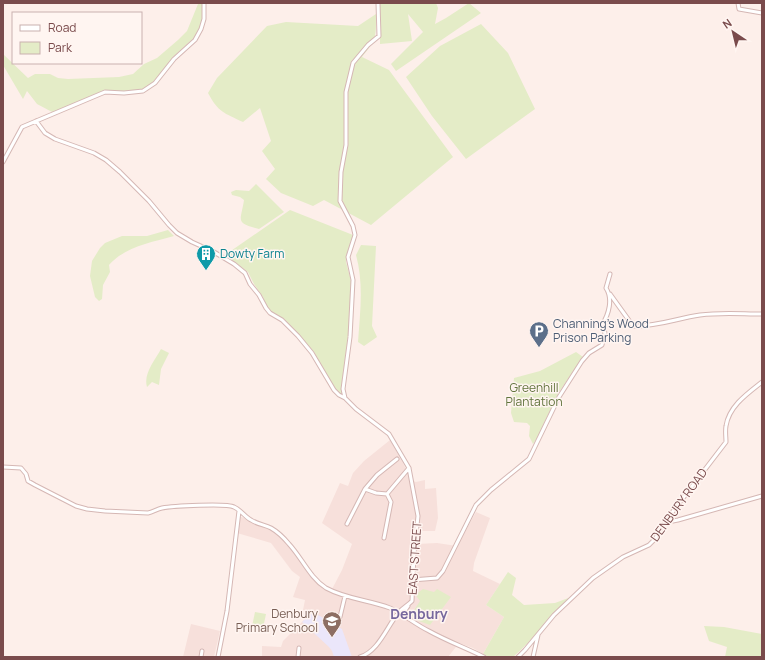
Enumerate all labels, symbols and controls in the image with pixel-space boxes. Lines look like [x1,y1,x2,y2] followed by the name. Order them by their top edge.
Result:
[12,12,142,64] legend
[713,12,753,52] north arrow
[719,15,735,32] text: N
[48,19,76,36] text: Road
[48,39,73,56] text: Park
[195,243,217,271] building icon: Dowty Farm
[220,245,284,262] place label: Dowty Farm
[553,315,649,346] place label: Channing's Wood Prison Parking
[528,320,550,348] parking icon: Channing's Wood Prison Parking
[505,379,563,410] park label: Greenhill Plantation
[646,465,711,545] street label: DENBURY ROAD
[403,520,426,595] street label: EAST STREET
[390,604,448,623] district label: Denbury
[236,605,319,636] place label: Denbury Primary School
[321,610,343,638] school or university icon: Denbury Primary School

